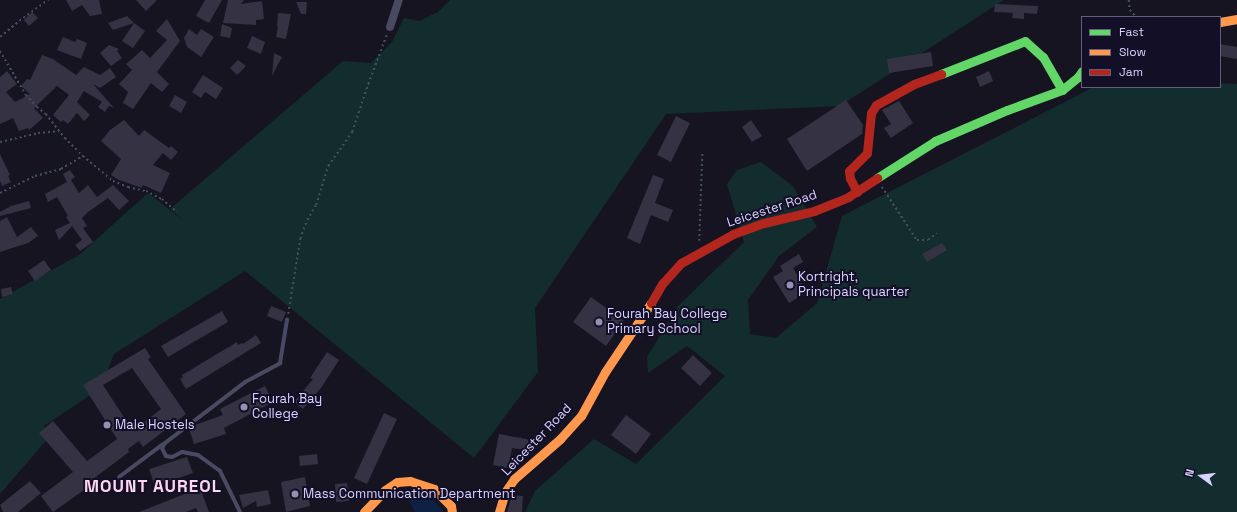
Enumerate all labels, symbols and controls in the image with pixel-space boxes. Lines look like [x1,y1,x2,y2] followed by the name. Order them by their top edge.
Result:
[1081,16,1221,88] legend
[1119,24,1144,40] text: Fast
[1119,44,1146,60] text: Slow
[1119,64,1143,80] text: Jam
[725,187,819,231] street label: Leicester Road
[798,270,909,301] place label: Kortright, Principals quarter
[785,280,795,290] marker: Kortright, Principals quarter
[607,307,727,338] place label: Fourah Bay College Primary School
[594,317,604,327] marker: Fourah Bay College Primary School
[252,392,322,423] place label: Fourah Bay College
[499,401,575,479] street label: Leicester Road
[239,402,249,412] marker: Fourah Bay College
[115,417,195,433] place label: Male Hostels
[102,420,112,430] marker: Male Hostels
[1181,456,1221,496] north arrow
[1182,468,1197,478] text: N
[84,477,222,497] district label: MOUNT AUREOL
[303,486,515,502] place label: Mass Communication Department
[290,489,300,499] marker: Mass Communication Department

